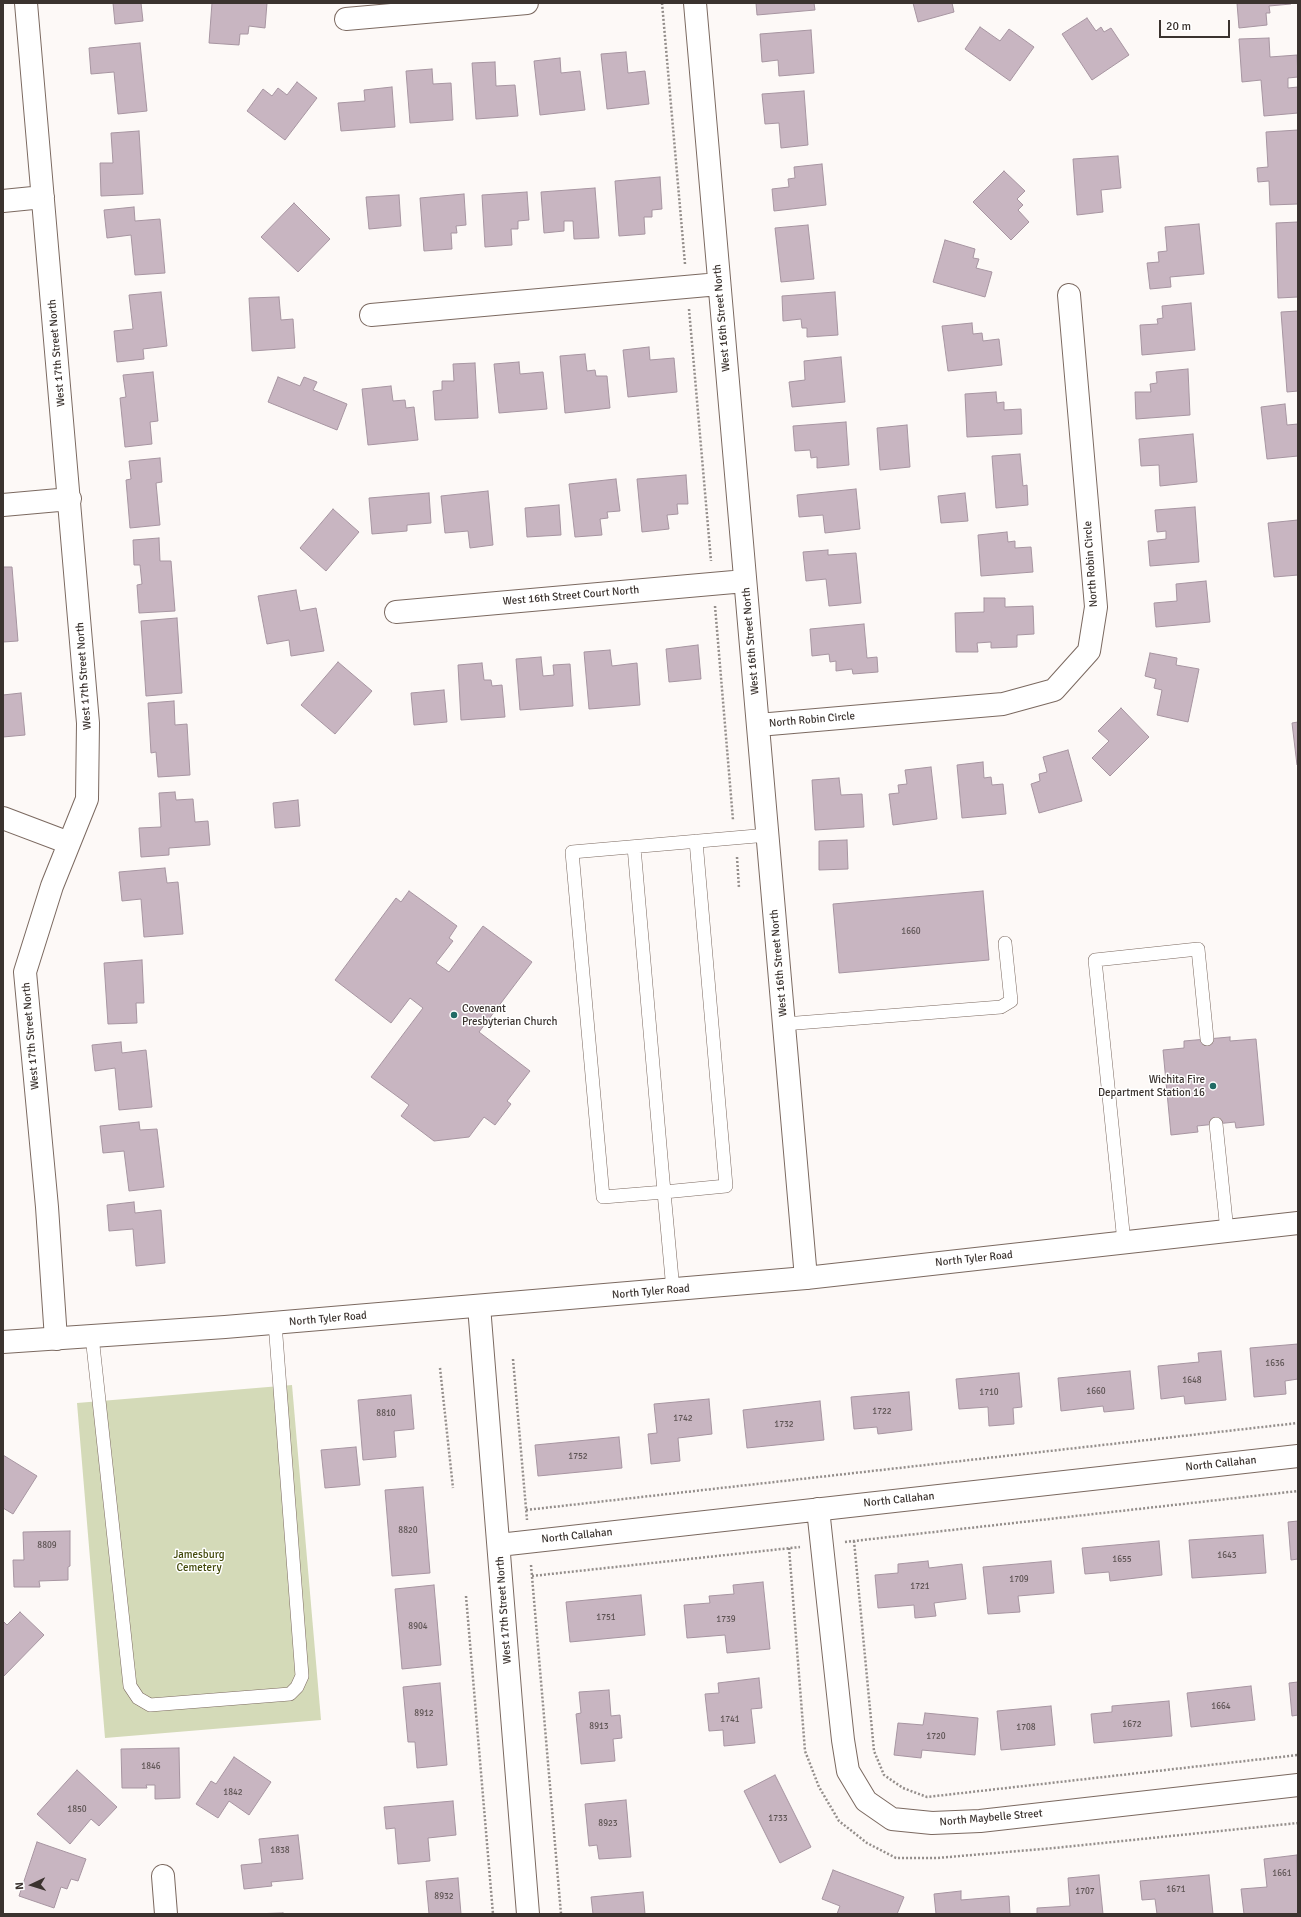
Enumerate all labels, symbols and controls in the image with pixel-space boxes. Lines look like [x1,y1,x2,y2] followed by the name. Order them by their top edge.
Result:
[1161,12,1232,38] scale bar
[1166,19,1191,34] text: 20 m
[711,264,733,372] street label: West 16th Street North
[46,299,68,407] street label: West 17th Street North
[1081,520,1101,608] street label: North Robin Circle
[502,583,640,609] street label: West 16th Street Court North
[740,587,762,695] street label: West 16th Street North
[74,622,94,730] street label: West 17th Street North
[768,710,856,730] street label: North Robin Circle
[768,909,790,1017] street label: West 16th Street North
[901,927,921,937] house number: 1660
[20,982,42,1090] street label: West 17th Street North
[462,1002,557,1028] place label: Covenant Presbyterian Church
[449,1010,459,1020] marker: Covenant Presbyterian Church
[1098,1073,1205,1099] place label: Wichita Fire Department Station 16
[1208,1081,1218,1091] marker: Wichita Fire Department Station 16
[934,1248,1014,1270] street label: North Tyler Road
[612,1282,690,1302] street label: North Tyler Road
[289,1309,367,1329] street label: North Tyler Road
[1265,1359,1285,1369] house number: 1636
[1182,1376,1202,1386] house number: 1648
[1086,1387,1106,1397] house number: 1660
[979,1388,999,1398] house number: 1710
[872,1407,892,1417] house number: 1722
[376,1409,396,1419] house number: 8810
[673,1414,693,1424] house number: 1742
[774,1420,794,1430] house number: 1732
[568,1452,588,1462] house number: 1752
[1185,1454,1257,1474] street label: North Callahan
[863,1490,935,1510] street label: North Callahan
[398,1526,418,1536] house number: 8820
[541,1526,613,1546] street label: North Callahan
[37,1541,57,1551] house number: 8809
[174,1548,224,1574] park label: Jamesburg Cemetery
[1217,1551,1237,1561] house number: 1643
[1112,1555,1132,1565] house number: 1655
[494,1556,514,1664] street label: West 17th Street North
[1009,1575,1029,1585] house number: 1709
[910,1582,930,1592] house number: 1721
[596,1613,616,1623] house number: 1751
[716,1615,736,1625] house number: 1739
[408,1622,428,1632] house number: 8904
[1211,1702,1231,1712] house number: 1664
[414,1709,434,1719] house number: 8912
[720,1715,740,1725] house number: 1741
[1122,1720,1142,1730] house number: 1672
[589,1722,609,1732] house number: 8913
[1016,1723,1036,1733] house number: 1708
[926,1732,946,1742] house number: 1720
[141,1762,161,1772] house number: 1846
[223,1788,243,1798] house number: 1842
[67,1805,87,1815] house number: 1850
[939,1807,1043,1829] street label: North Maybelle Street
[768,1814,788,1824] house number: 1733
[598,1819,618,1829] house number: 8923
[270,1846,290,1856] house number: 1838
[12,1865,52,1905] north arrow
[1272,1869,1292,1879] house number: 1661
[13,1882,26,1890] text: N
[1166,1885,1186,1895] house number: 1671
[1075,1887,1095,1897] house number: 1707
[434,1892,454,1902] house number: 8932

